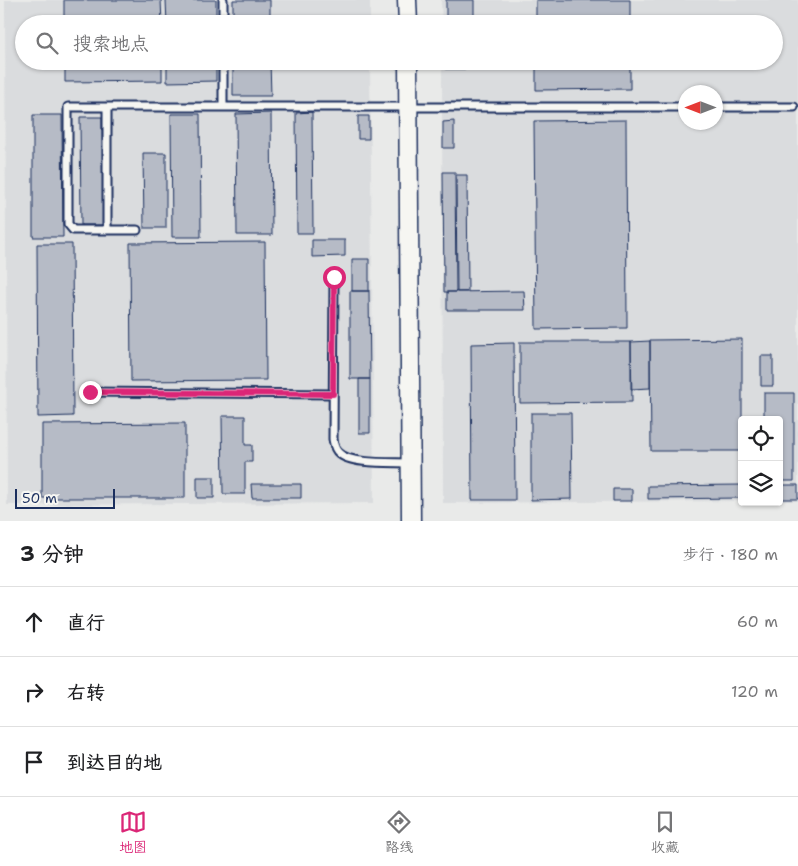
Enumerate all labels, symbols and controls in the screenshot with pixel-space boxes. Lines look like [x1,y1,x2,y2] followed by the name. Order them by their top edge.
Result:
[15,15,783,70] search box
[33,29,61,57] icon: search
[73,31,149,56] text: 搜索地点
[678,85,723,130] north arrow
[323,266,346,289] route start
[79,381,102,404] route end
[738,416,783,506] map controls
[738,416,783,461] button: locate
[738,461,783,506] button: layers
[15,486,115,509] scale bar
[22,489,57,507] text: 50 m
[20,540,84,568] text: 3 分钟
[683,544,778,565] text: 步行 · 180 m
[20,608,48,636] icon: ahead
[67,610,105,635] text: 直行
[737,611,778,632] text: 60 m
[20,678,48,706] icon: right
[67,680,105,705] text: 右转
[731,681,778,702] text: 120 m
[20,748,48,776] icon: arrive
[67,750,162,775] text: 到达目的地
[119,808,147,856] tab: 地图
[385,808,413,856] tab: 路线
[651,808,679,856] tab: 收藏

